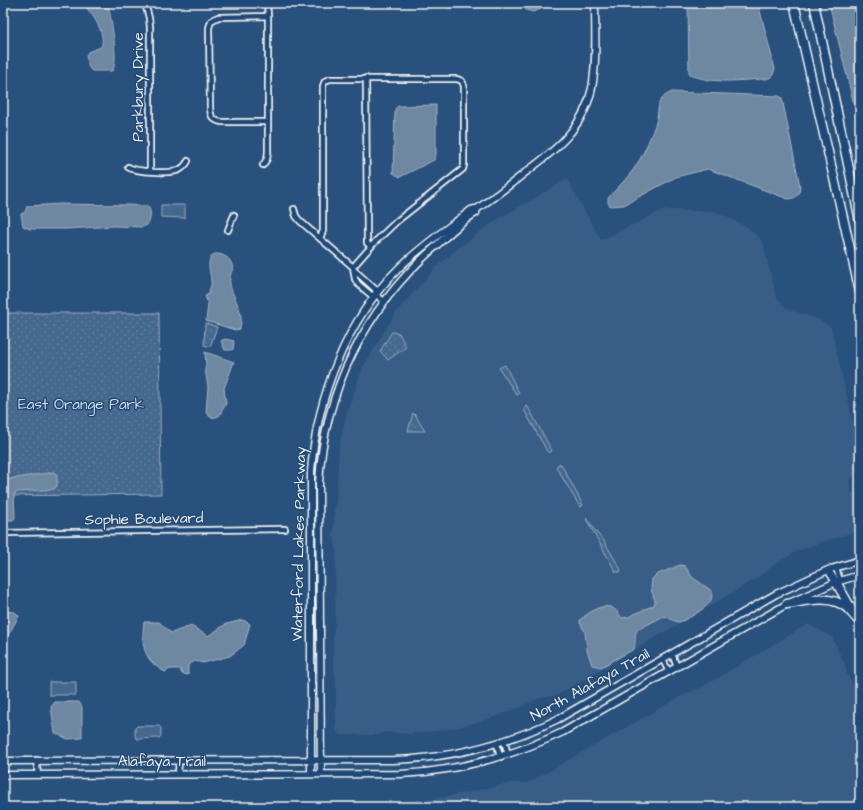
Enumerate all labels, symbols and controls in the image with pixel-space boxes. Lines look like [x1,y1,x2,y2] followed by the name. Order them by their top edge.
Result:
[128,32,150,142] street label: Parkbury Drive
[18,394,144,416] park label: East Orange Park
[287,446,312,642] street label: Waterford Lakes Parkway
[84,507,204,531] street label: Sophie Boulevard
[527,643,654,727] street label: North Alafaya Trail
[118,751,206,773] street label: Alafaya Trail

